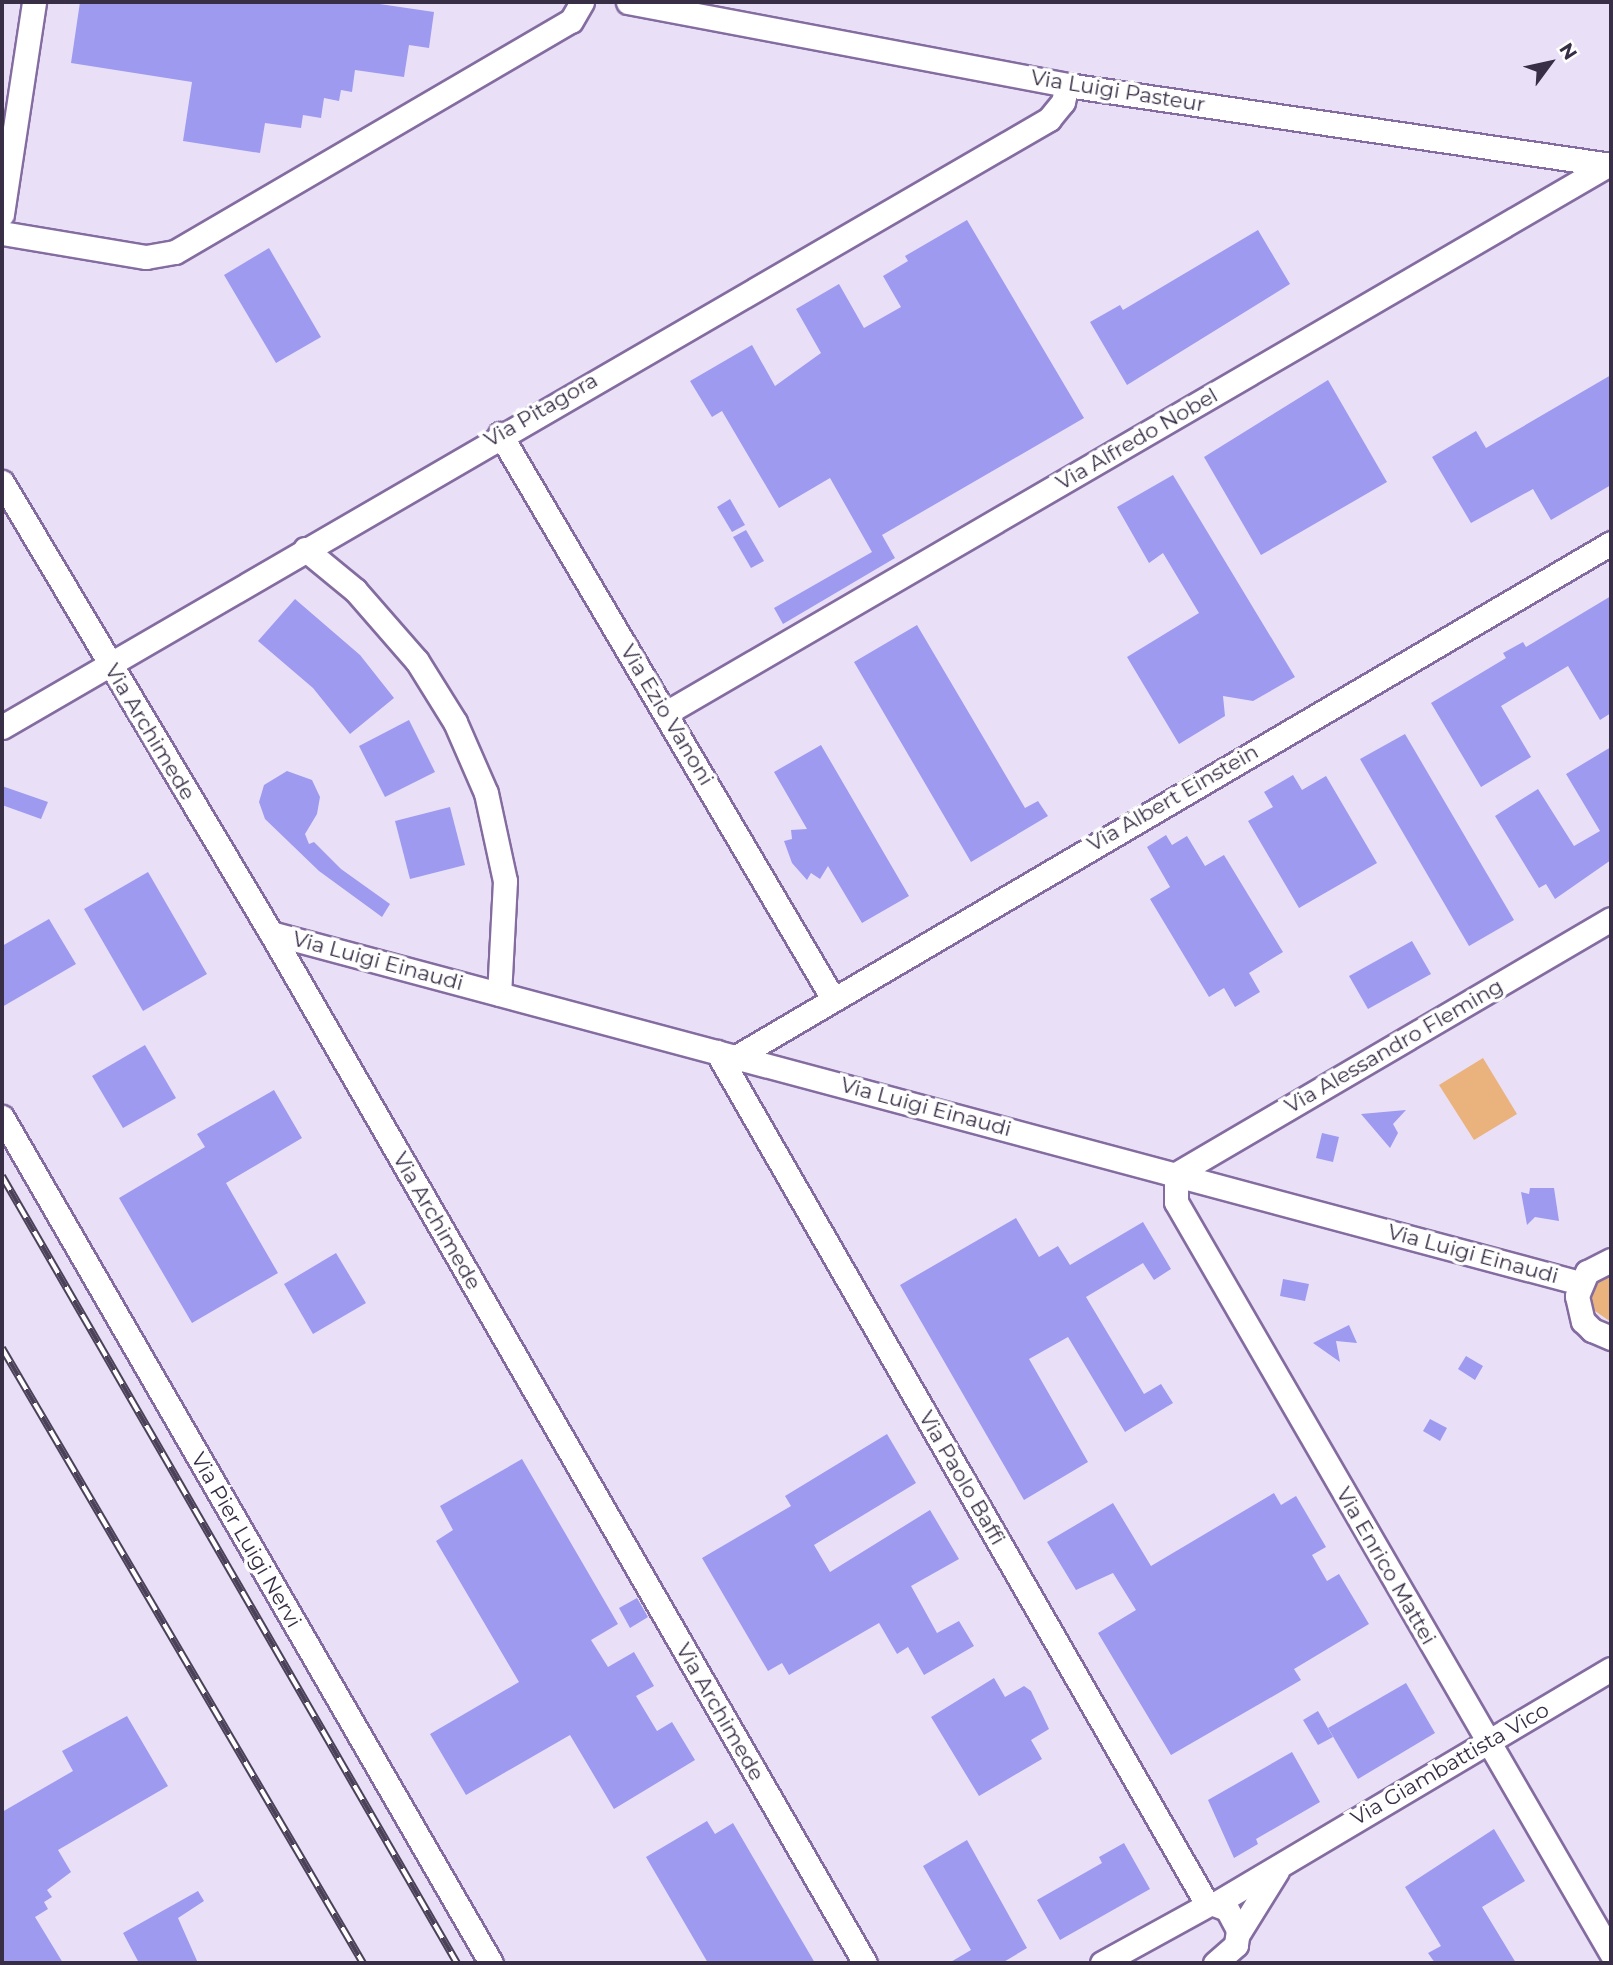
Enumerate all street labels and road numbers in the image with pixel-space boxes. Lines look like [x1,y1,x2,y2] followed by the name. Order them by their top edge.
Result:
[1029,65,1207,117] street label: Via Luigi Pasteur
[480,367,602,453] street label: Via Pitagora
[1052,383,1222,495] street label: Via Alfredo Nobel
[615,640,719,790] street label: Via Ezio Vanoni
[99,659,201,805] street label: Via Archimede
[1083,739,1263,857] street label: Via Albert Einstein
[290,926,466,996] street label: Via Luigi Einaudi
[1281,973,1507,1119] street label: Via Alessandro Fleming
[838,1072,1014,1142] street label: Via Luigi Einaudi
[387,1148,487,1294] street label: Via Archimede
[1385,1219,1561,1289] street label: Via Luigi Einaudi
[913,1406,1011,1550] street label: Via Paolo Baffi
[186,1448,306,1632] street label: Via Pier Luigi Nervi
[1331,1483,1441,1649] street label: Via Enrico Mattei
[670,1639,770,1785] street label: Via Archimede
[1347,1697,1553,1831] street label: Via Giambattista Vico

